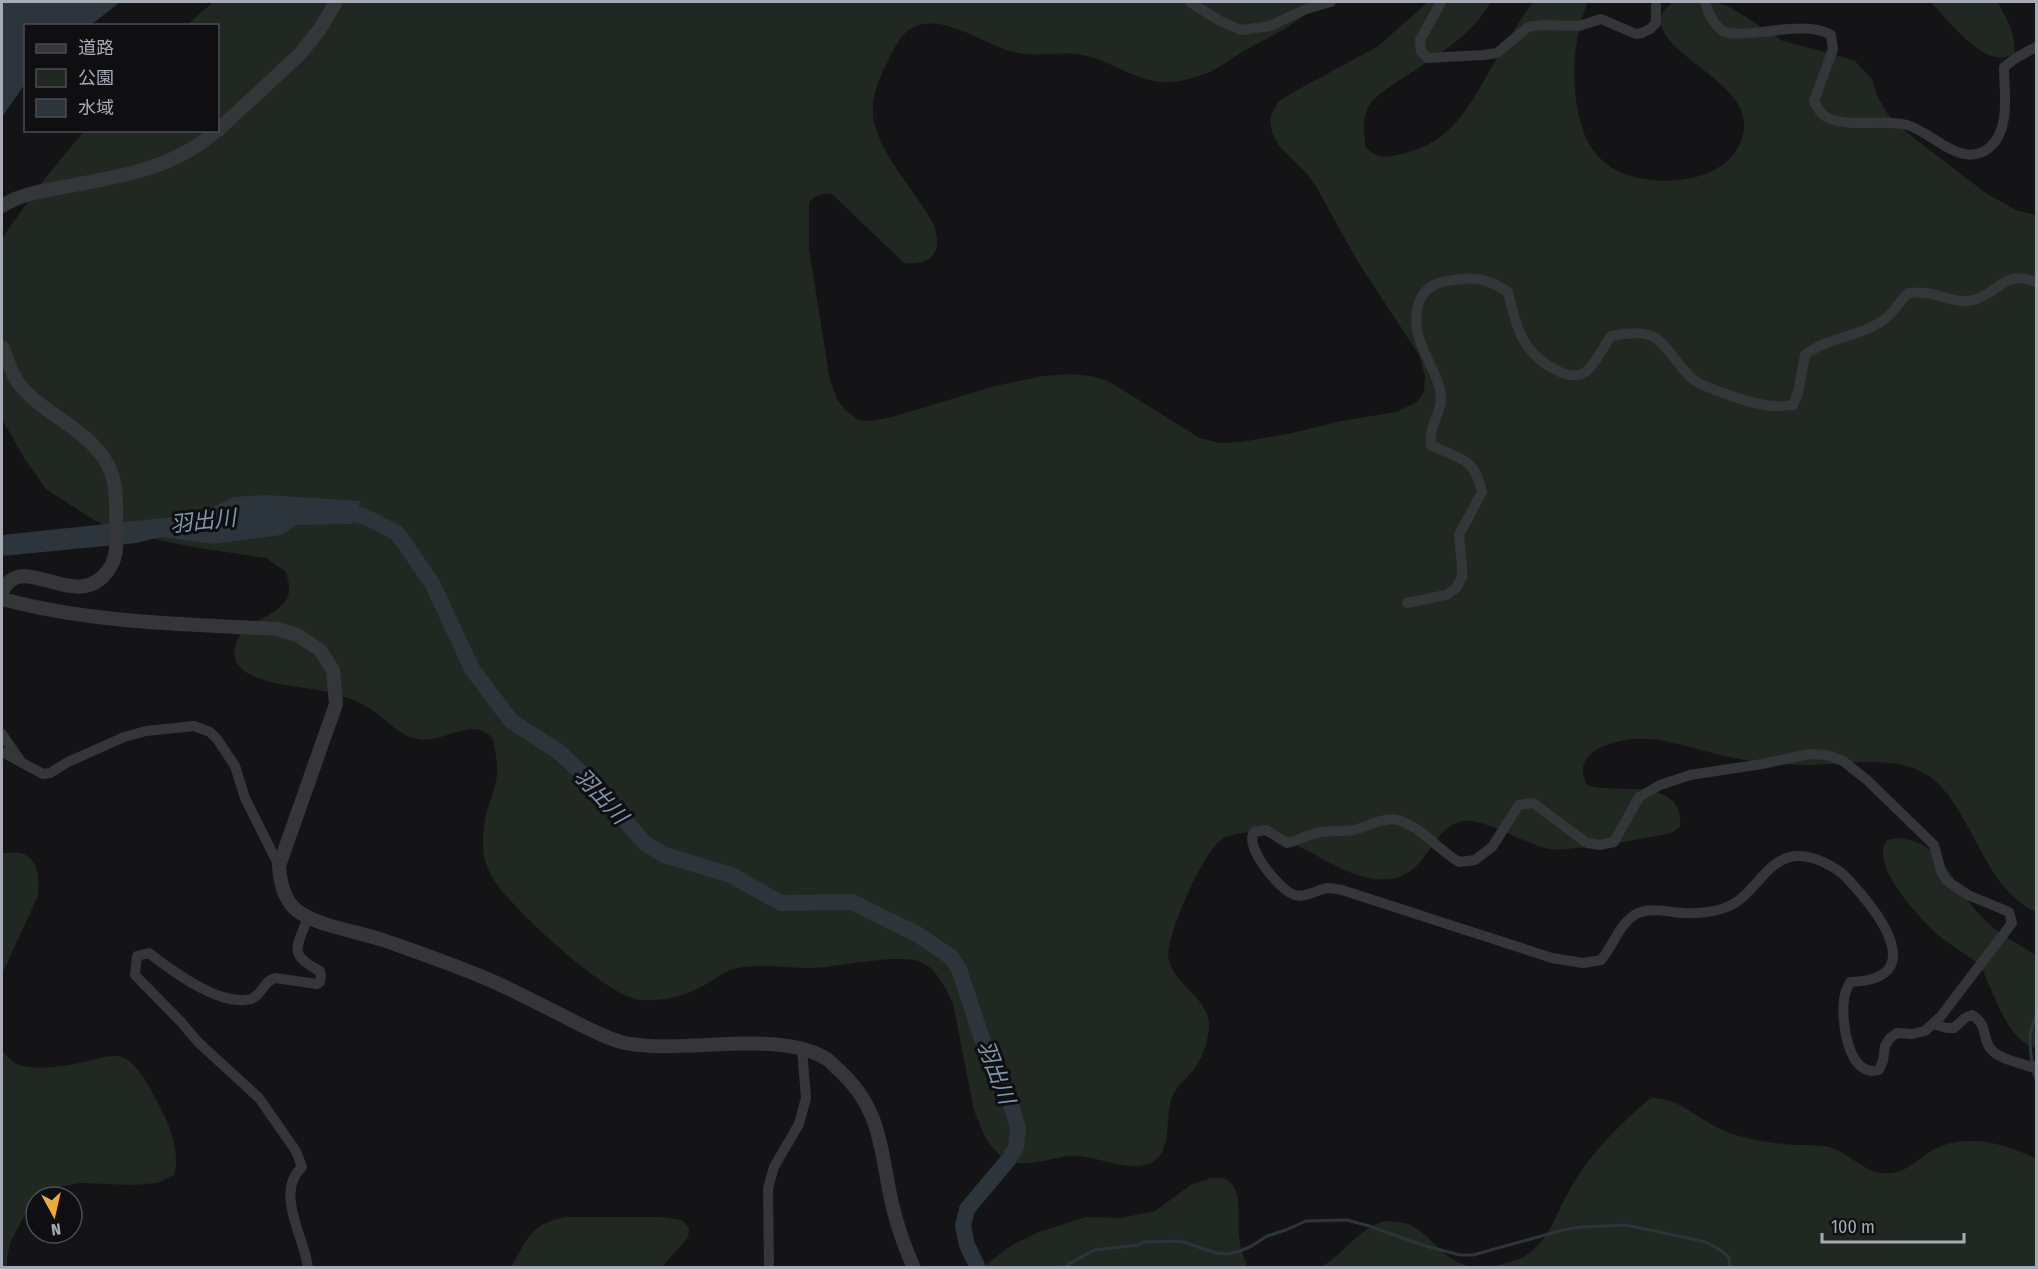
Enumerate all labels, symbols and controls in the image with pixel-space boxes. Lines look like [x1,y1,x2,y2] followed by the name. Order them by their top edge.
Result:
[24,24,219,132] legend
[78,37,114,59] text: 道路
[78,67,114,89] text: 公園
[78,97,114,119] text: 水域
[169,504,239,538] water label: 羽出川
[569,763,635,831] water label: 羽出川
[972,1036,1021,1110] water label: 羽出川
[24,1185,84,1245] north arrow
[1822,1206,1964,1244] scale bar
[1831,1216,1875,1238] text: 100 m
[50,1219,62,1239] text: N

